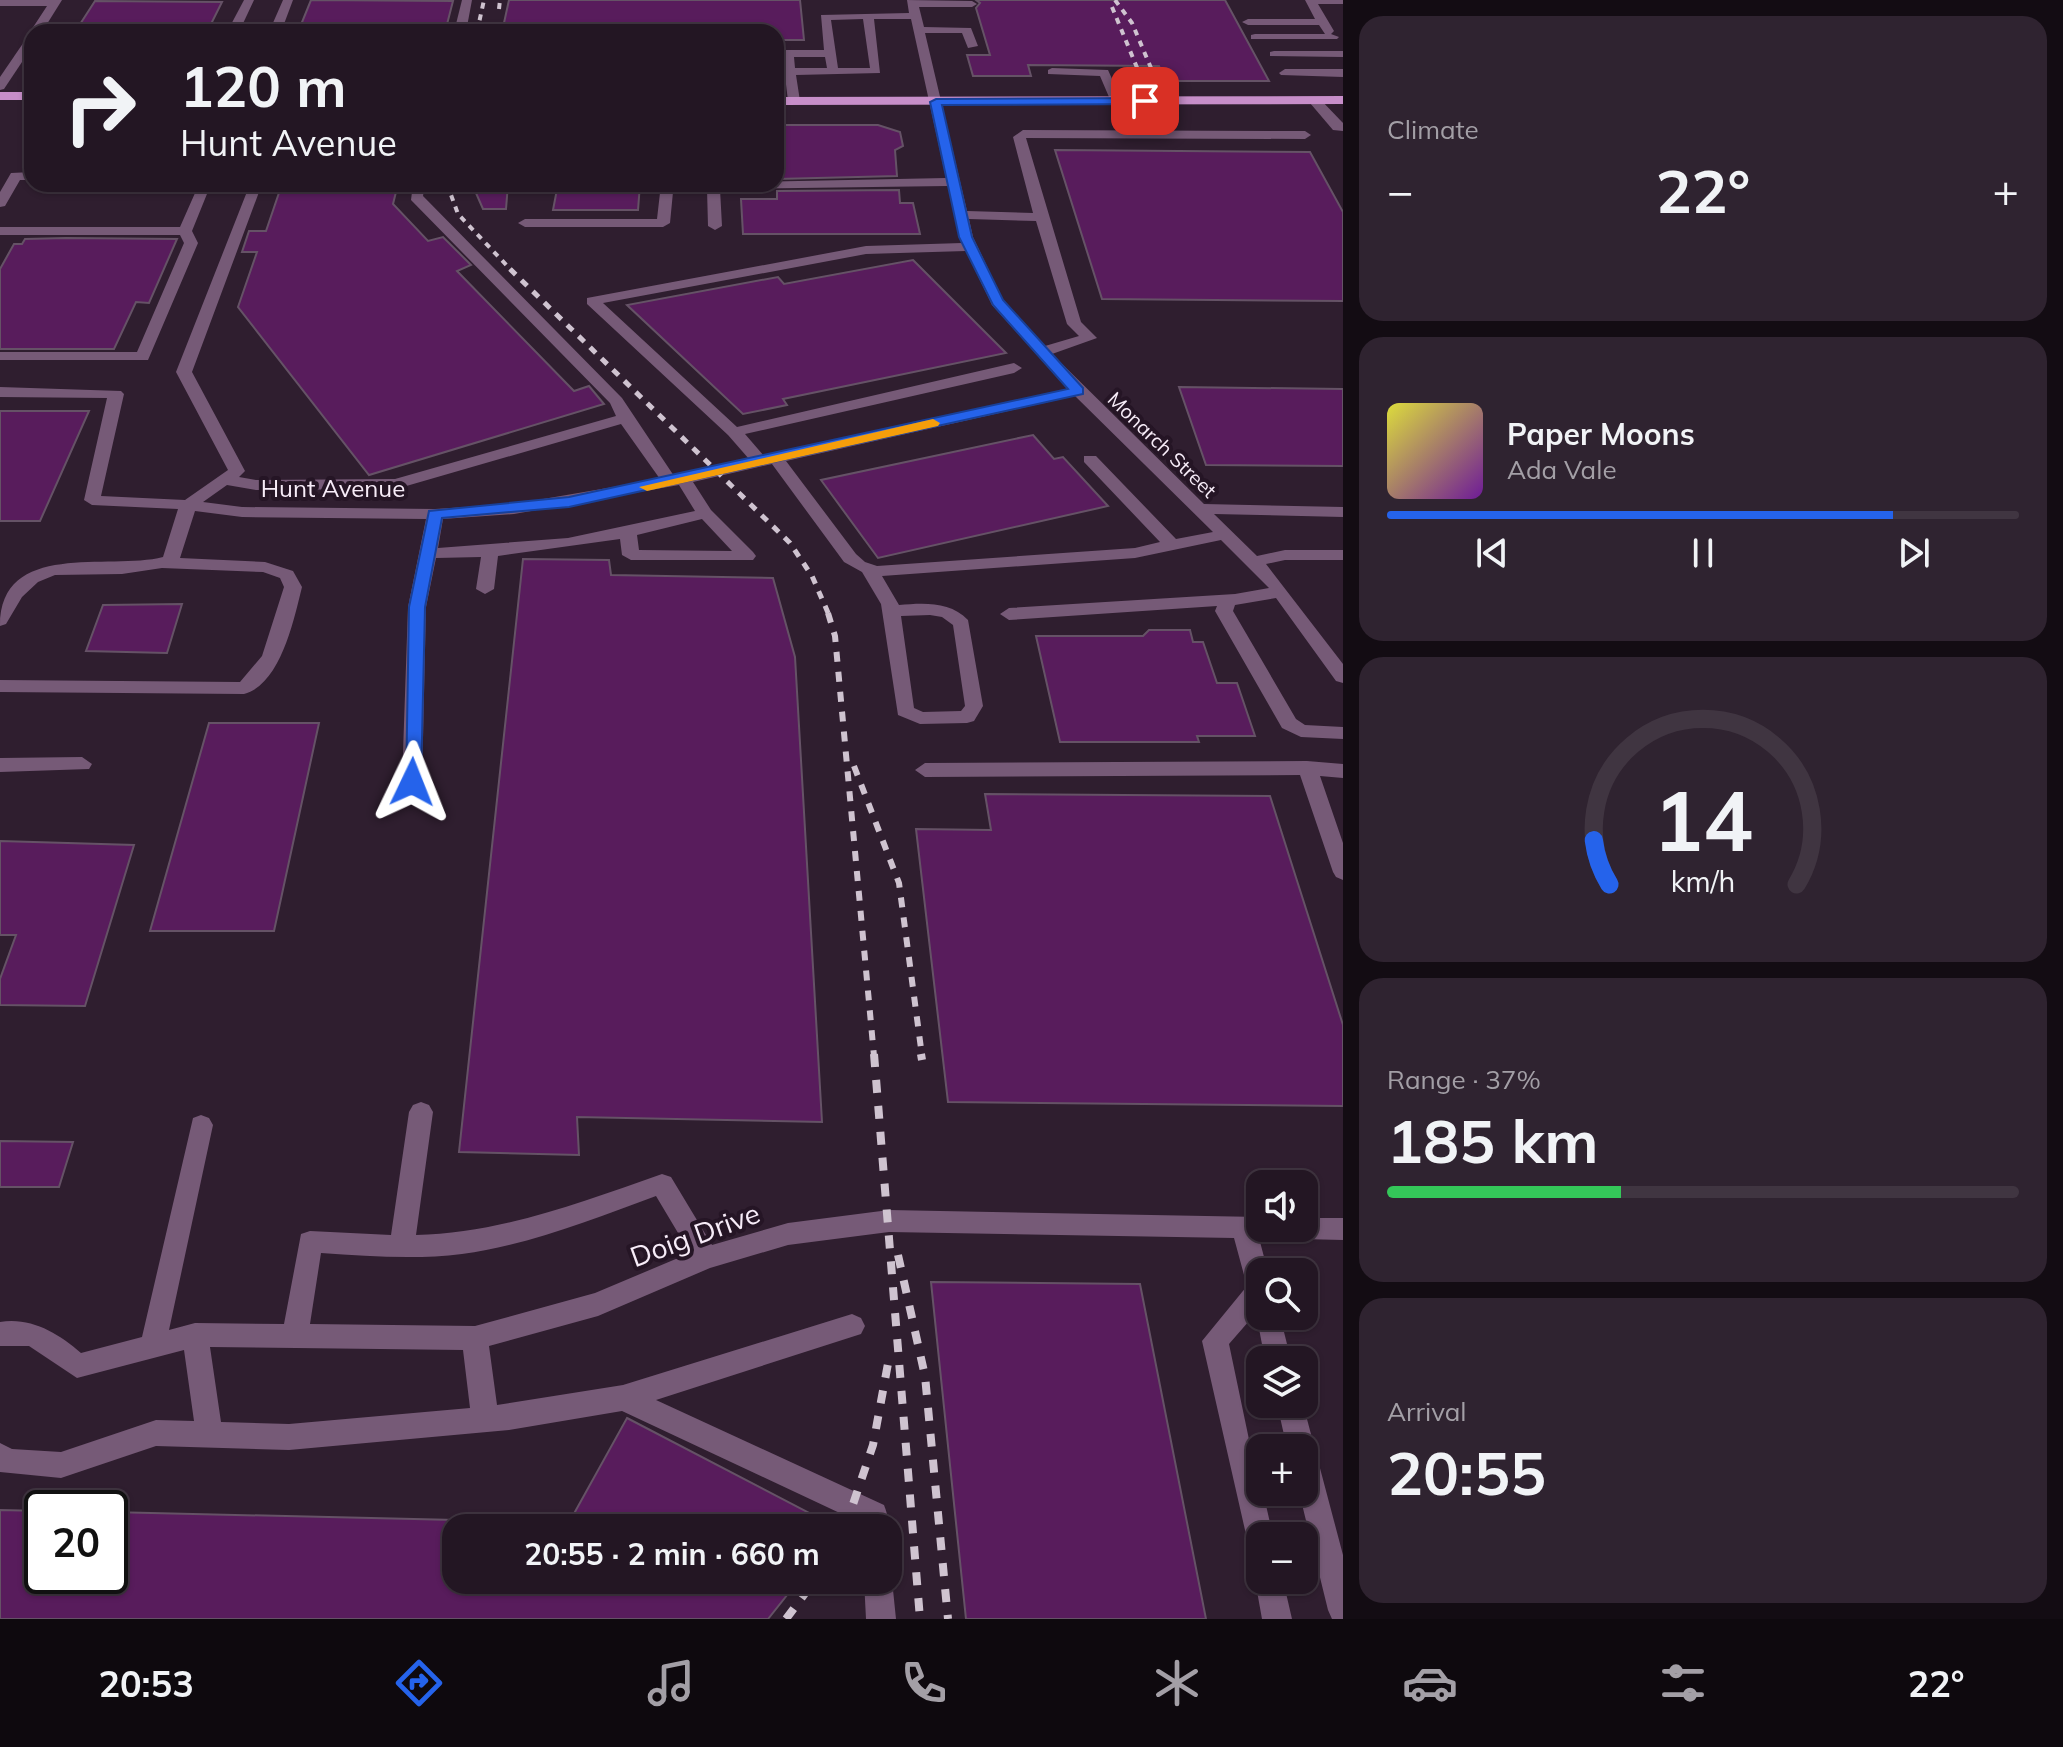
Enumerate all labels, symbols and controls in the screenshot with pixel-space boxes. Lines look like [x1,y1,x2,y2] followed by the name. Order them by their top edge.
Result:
[180,51,347,121] text: 120 m
[48,56,152,160] icon: right
[1111,67,1179,135] pin
[1123,79,1167,123] icon: arrive
[1387,113,1479,146] text: Climate
[180,120,397,165] text: Hunt Avenue
[1656,153,1750,228] text: 22°
[1387,163,1413,218] text: −
[1993,163,2019,218] text: +
[1103,386,1222,503] street label: Monarch Street
[1507,415,1695,453] text: Paper Moons
[1507,453,1617,486] text: Ada Vale
[261,473,405,503] street label: Hunt Avenue
[1470,531,1514,575] icon: previous
[1681,531,1725,575] icon: pause
[1892,531,1936,575] icon: next
[370,740,454,824] position arrow
[1653,767,1753,872] text: 14
[1671,864,1735,900] text: km/h
[1387,1063,1541,1096] text: Range · 37%
[1387,1103,1599,1178] text: 185 km
[1246,1170,1318,1594] map controls
[1246,1170,1318,1242] button: sound
[625,1195,764,1274] street label: Doig Drive
[1246,1258,1318,1330] button: search
[1246,1346,1318,1418] button: layers
[1387,1395,1467,1428] text: Arrival
[1246,1434,1318,1506] button: +
[1387,1435,1546,1510] text: 20:55
[24,1490,128,1594] speed limit sign: 20
[1246,1522,1318,1594] button: −
[524,1535,820,1573] text: 20:55 · 2 min · 660 m
[391,1655,447,1711] icon: directions
[643,1655,699,1711] icon: music
[896,1655,952,1711] icon: phone
[1149,1655,1205,1711] icon: climate
[1402,1655,1458,1711] icon: car
[1655,1655,1711,1711] icon: filters
[98,1661,194,1706] text: 20:53
[1908,1661,1965,1706] text: 22°

